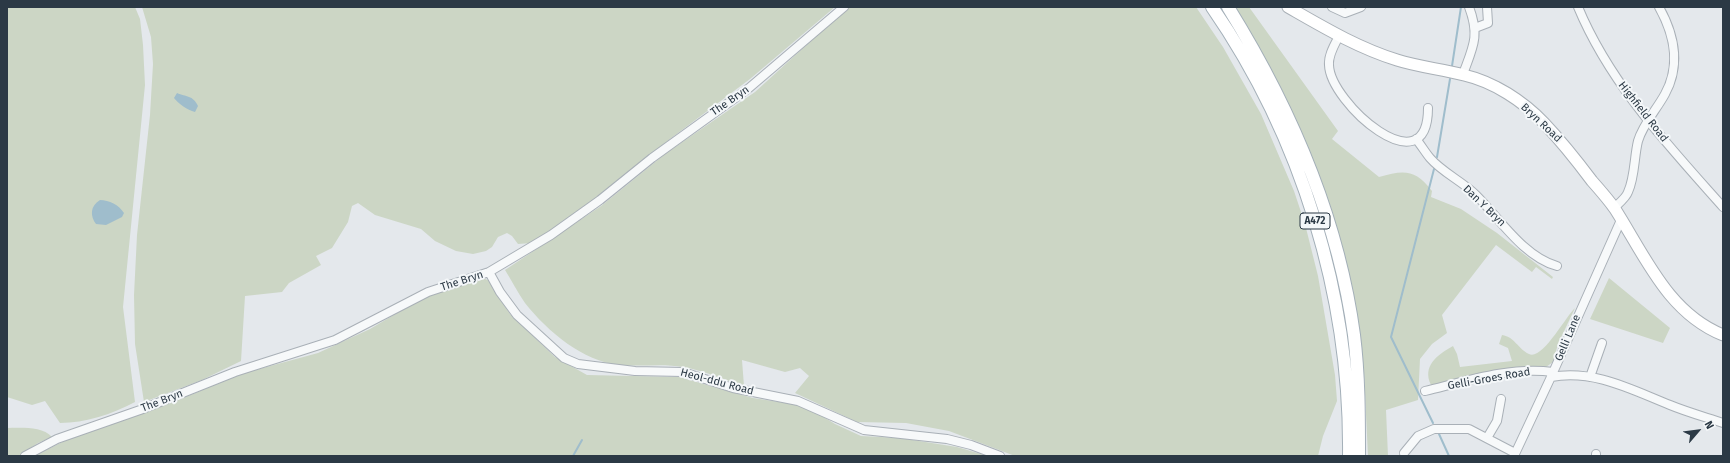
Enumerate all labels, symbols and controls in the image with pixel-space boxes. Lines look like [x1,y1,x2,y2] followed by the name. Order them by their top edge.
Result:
[1615,79,1671,145] street label: Highfield Road
[708,83,752,119] street label: The Bryn
[1518,101,1564,145] street label: Bryn Road
[1460,182,1508,230] street label: Dan Y Bryn
[1300,213,1330,229] road number: A472
[439,268,485,294] street label: The Bryn
[1552,313,1584,363] street label: Gelli Lane
[1447,365,1531,393] street label: Gelli-Groes Road
[679,366,755,398] street label: Heol-ddu Road
[139,387,185,415] street label: The Bryn
[1678,411,1718,451] north arrow
[1702,419,1716,431] text: N

